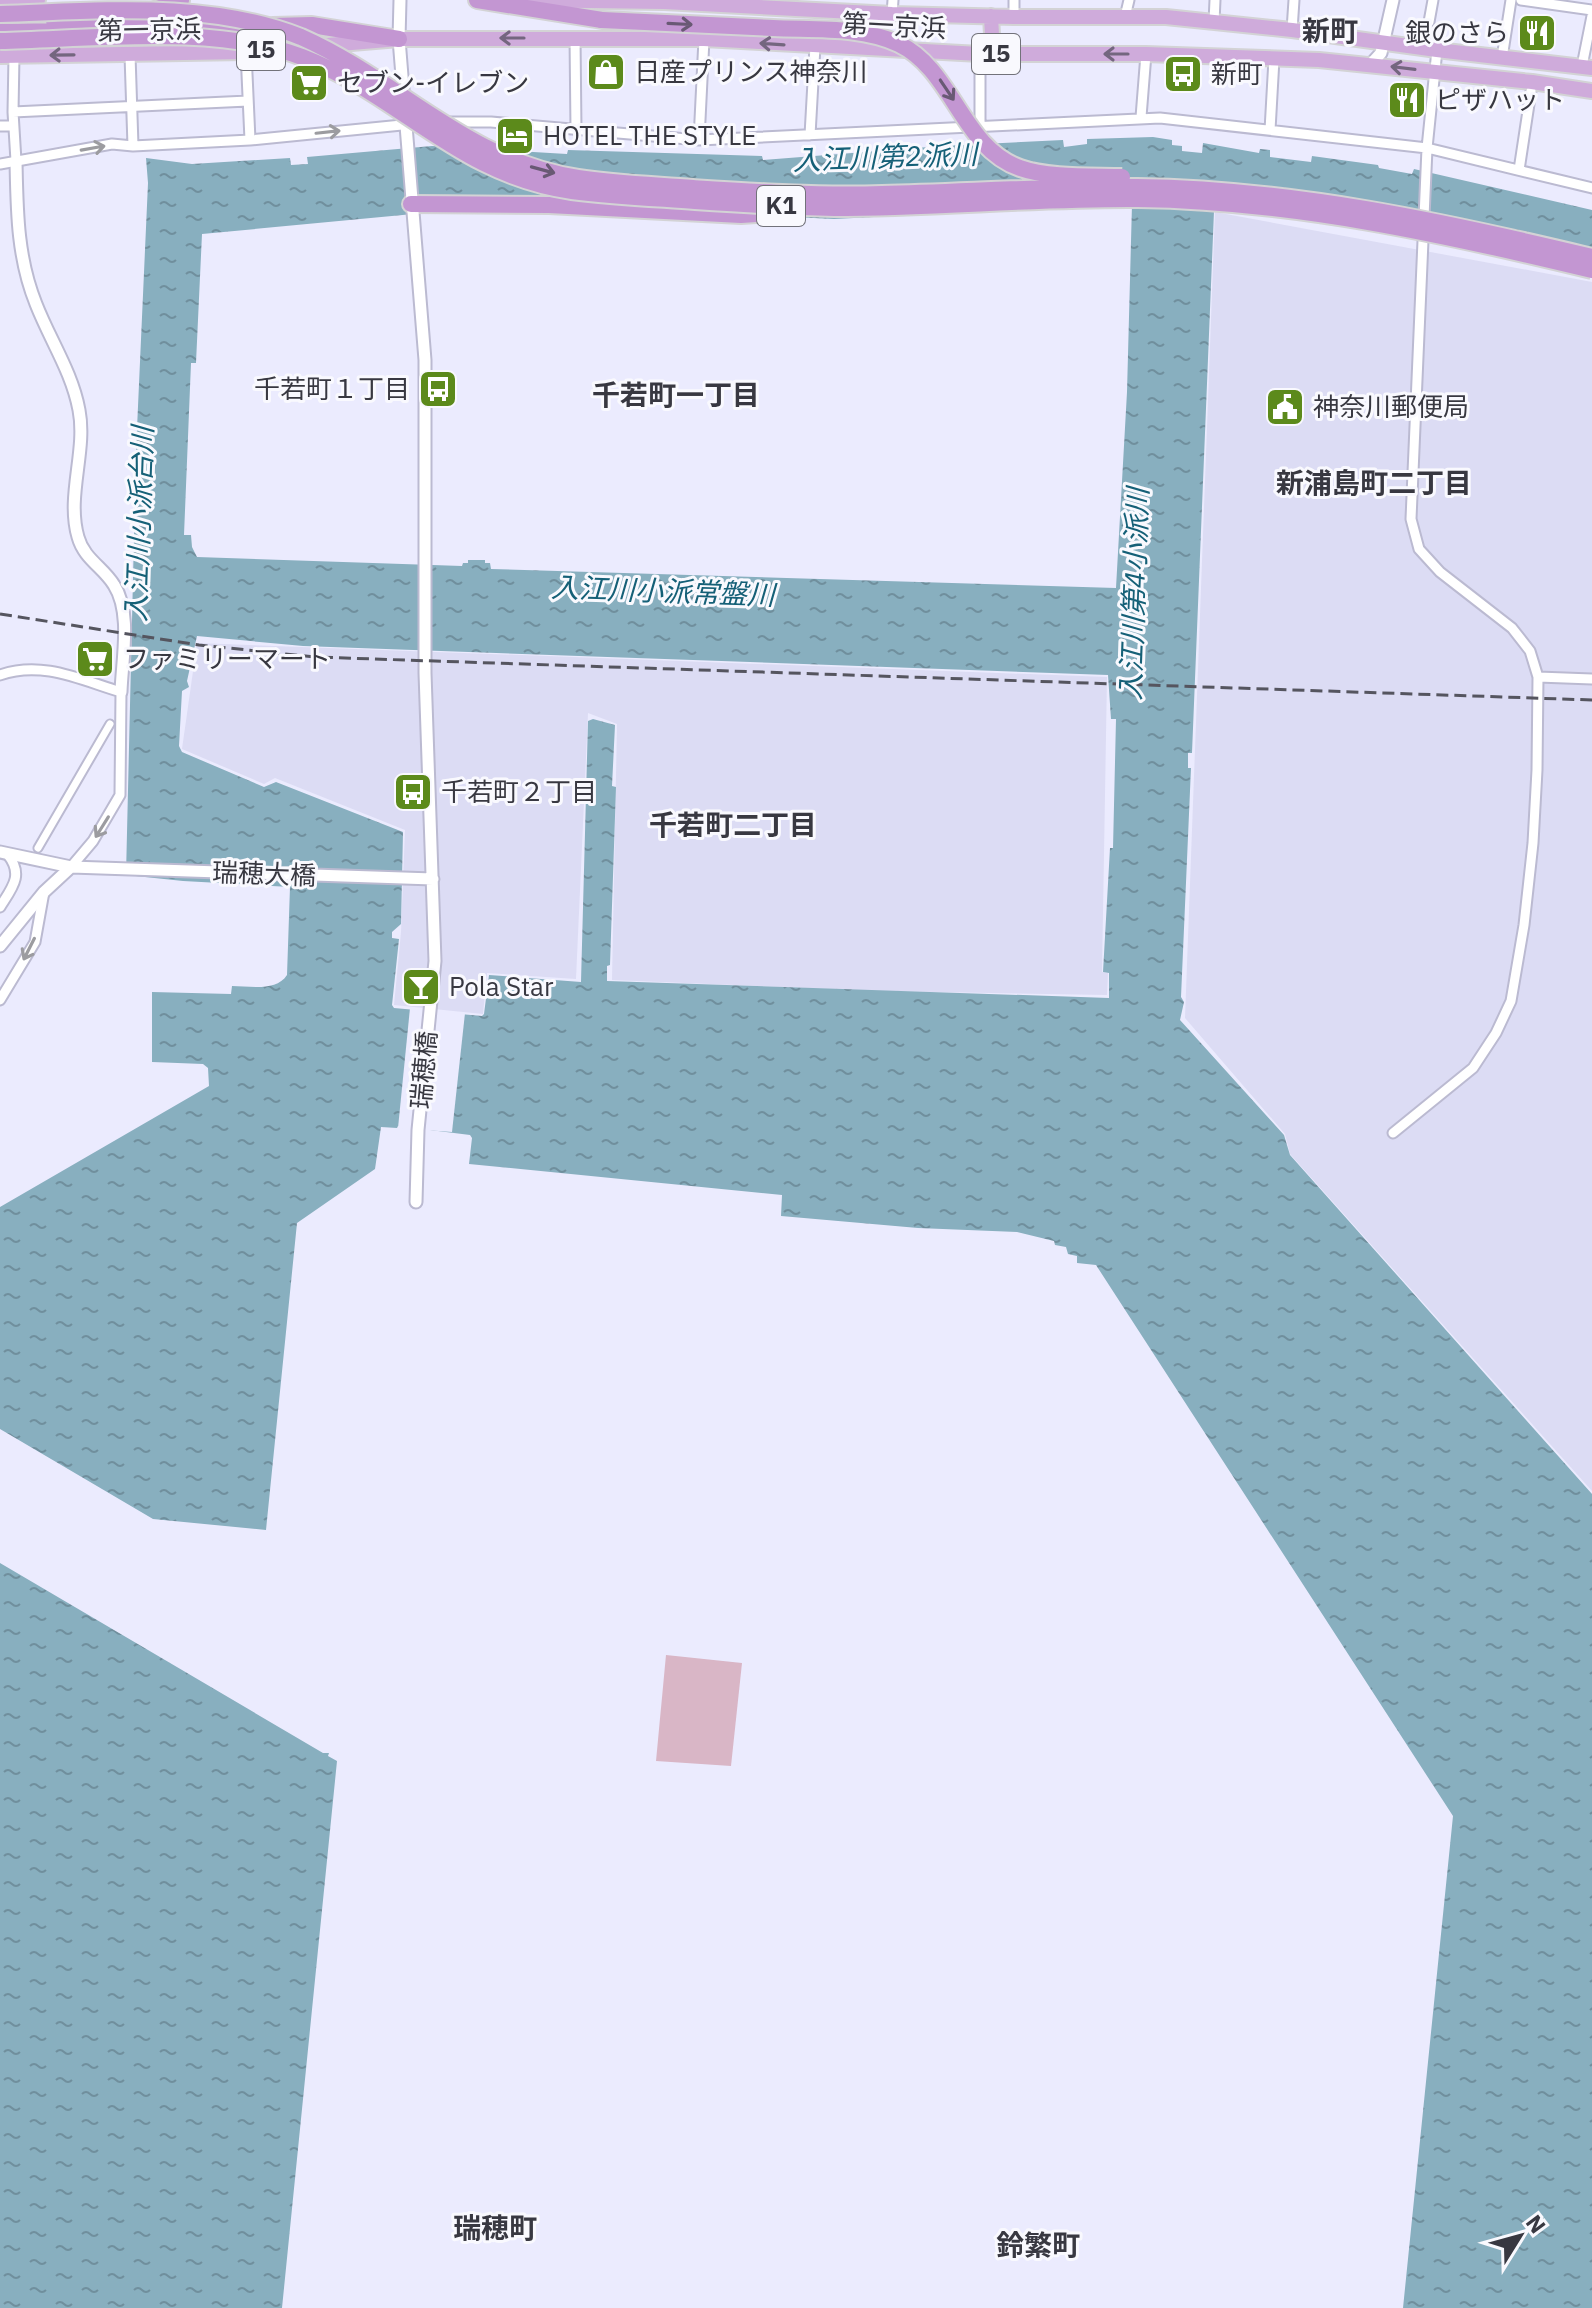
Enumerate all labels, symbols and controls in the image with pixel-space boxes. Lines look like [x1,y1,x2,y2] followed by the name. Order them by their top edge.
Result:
[841,5,947,45] street label: 第一京浜
[97,11,201,47] street label: 第一京浜
[1302,12,1358,49] district label: 新町
[1516,12,1558,54] restaurant icon: 銀のさら
[1405,15,1509,49] place label: 銀のさら
[666,16,693,31] one-way arrow
[237,30,285,70] road number: 15
[499,30,526,46] one-way arrow
[972,34,1020,74] road number: 15
[759,36,786,51] one-way arrow
[1103,46,1130,62] one-way arrow
[49,48,76,63] one-way arrow
[585,51,627,93] shop icon: 日産プリンス神奈川
[1162,53,1204,95] bus stop icon: 新町
[634,54,867,88] place label: 日産プリンス神奈川
[1211,56,1263,90] place label: 新町
[1391,61,1417,76] one-way arrow
[288,62,330,104] supermarket icon: セブン-イレブン
[337,65,529,99] place label: セブン-イレブン
[939,78,955,101] one-way arrow
[1386,79,1428,121] restaurant icon: ピザハット
[1435,82,1565,116] place label: ピザハット
[494,115,536,157] hotel icon: HOTEL THE STYLE
[543,118,756,152] place label: HOTEL THE STYLE
[314,125,341,140] one-way arrow
[792,135,981,178] water label: 入江川第2派川
[80,139,105,154] one-way arrow
[529,164,555,179] one-way arrow
[757,186,805,226] road number: K1
[417,368,459,410] bus stop icon: 千若町１丁目
[254,371,410,405] place label: 千若町１丁目
[592,376,760,413] district label: 千若町一丁目
[1264,386,1306,428] public building icon: 神奈川郵便局
[1313,389,1469,423] place label: 神奈川郵便局
[117,422,161,623] water label: 入江川小派台川
[1276,464,1472,501] district label: 新浦島町二丁目
[1111,484,1156,701] water label: 入江川第4小派川
[550,568,779,613] water label: 入江川小派常盤川
[74,638,116,680] supermarket icon: ファミリーマート
[123,641,331,675] place label: ファミリーマート
[392,771,434,813] bus stop icon: 千若町２丁目
[441,774,597,808] place label: 千若町２丁目
[649,806,817,843] district label: 千若町二丁目
[93,815,109,838] one-way arrow
[211,854,317,892] street label: 瑞穂大橋
[21,937,37,960] one-way arrow
[400,966,442,1008] bar icon: Pola Star
[449,969,554,1003] place label: Pola Star
[403,1030,443,1110] street label: 瑞穂橋
[1480,2196,1560,2276] north arrow
[453,2209,537,2246] district label: 瑞穂町
[1520,2209,1553,2239] text: N
[996,2226,1080,2263] district label: 鈴繁町

